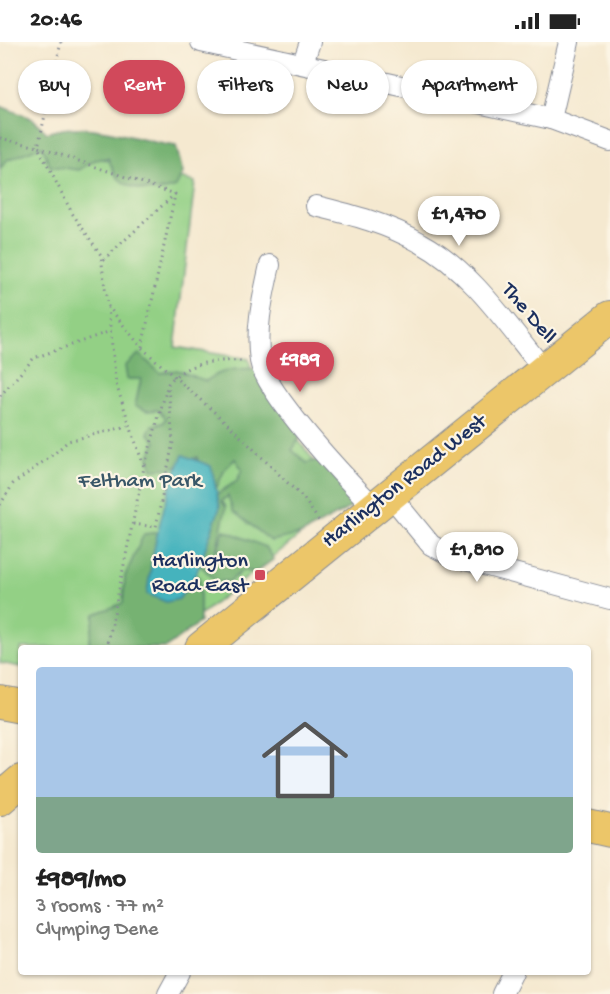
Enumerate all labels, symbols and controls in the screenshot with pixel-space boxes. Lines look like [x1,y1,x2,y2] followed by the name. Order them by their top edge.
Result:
[30,8,82,34] text: 20:46
[18,60,91,114] chip: Buy
[103,60,185,114] chip: Rent
[197,60,294,114] chip: Filters
[306,60,389,114] chip: New
[401,60,537,114] chip: Apartment
[410,196,508,247] pin: £1,470
[432,204,486,227] text: £1,470
[494,276,561,350] street label: The Dell
[264,342,336,393] pin: £989
[280,350,320,373] text: £989
[318,408,494,554] street label: Harlington Road West
[77,469,204,495] park label: Feltham Park
[428,532,526,583] pin: £1,810
[450,540,504,563] text: £1,810
[152,549,250,600] place label: Harlington Road East
[253,568,267,582] marker: Harlington Road East
[251,706,359,814] icon: home
[36,865,126,896] text: £989/mo
[36,896,164,919] text: 3 rooms · 77 m²
[36,919,158,942] text: Clymping Dene

